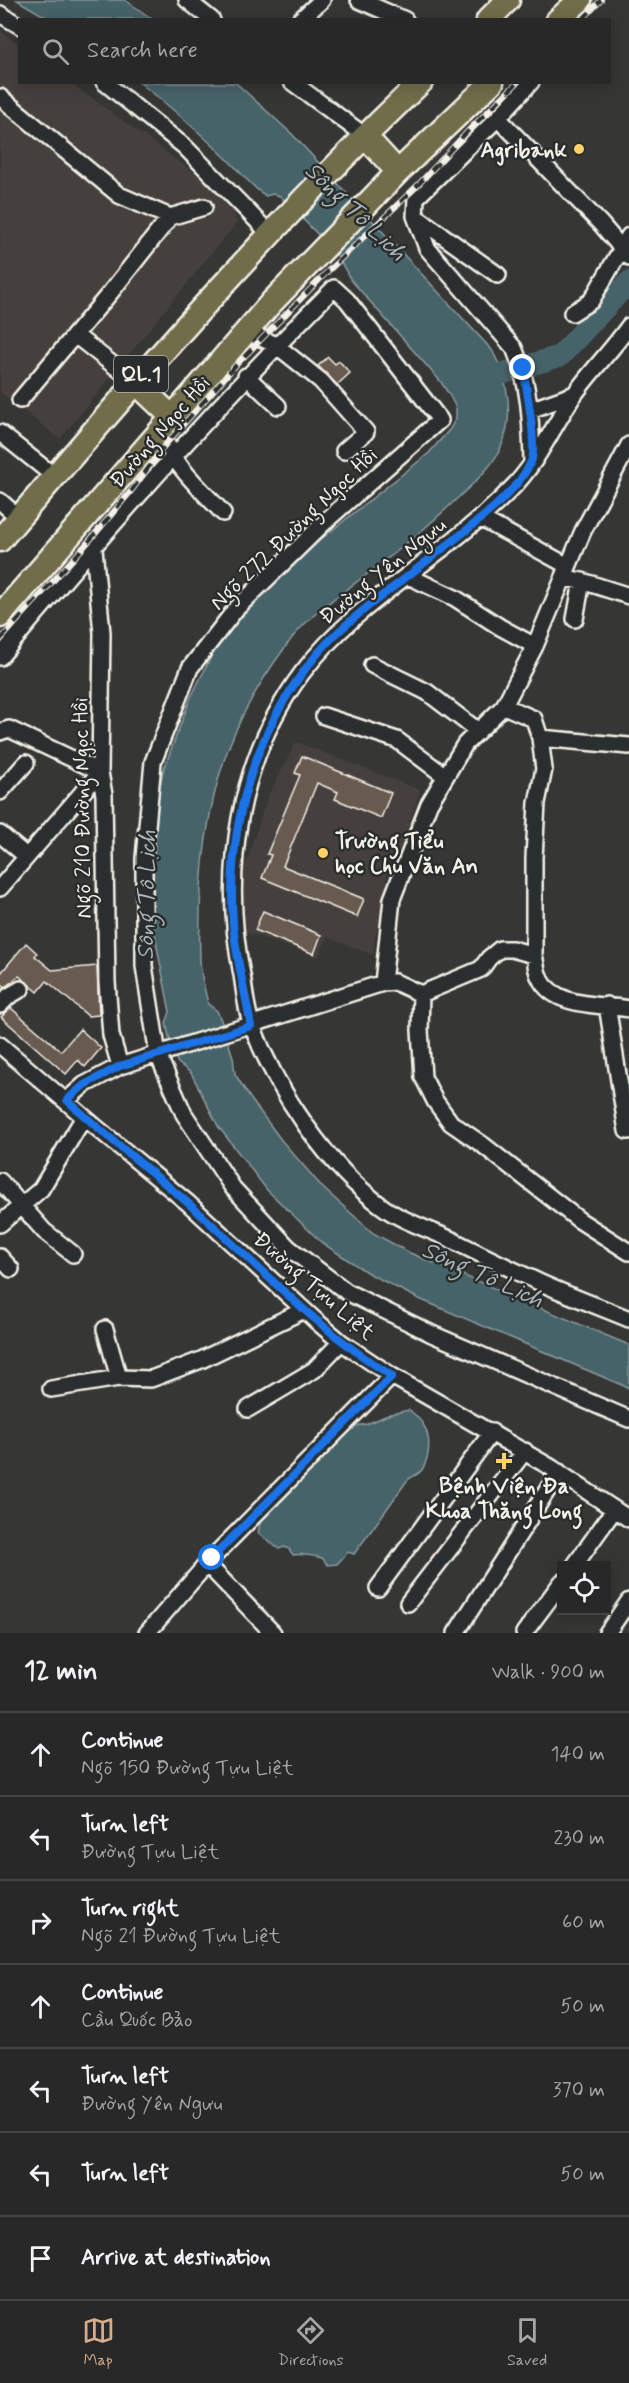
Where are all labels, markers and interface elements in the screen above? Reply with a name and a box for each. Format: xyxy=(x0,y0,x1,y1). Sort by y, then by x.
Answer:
search box xyxy=(18,18,611,84)
icon: search xyxy=(39,35,72,68)
text: Search here xyxy=(87,37,198,65)
place label: Agribank xyxy=(480,137,568,166)
marker: Agribank xyxy=(572,142,586,156)
water label: Sông Tô Lịch xyxy=(295,156,412,271)
route end xyxy=(509,354,535,380)
road number: QL.1 xyxy=(114,356,168,392)
street label: Đường Ngọc Hồi xyxy=(104,370,220,497)
street label: Ngõ 272 Đường Ngọc Hồi xyxy=(205,442,386,619)
street label: Đường Yên Ngưu xyxy=(314,512,455,634)
street label: Ngõ 210 Đường Ngọc Hồi xyxy=(67,697,102,919)
place label: Trường Tiểu học Chu Văn An xyxy=(335,828,478,881)
water label: Sông Tô Lịch xyxy=(131,830,167,960)
marker: Trường Tiểu học Chu Văn An xyxy=(316,846,330,860)
street label: Đường Tựu Liệt xyxy=(245,1226,380,1349)
water label: Sông Tô Lịch xyxy=(415,1235,548,1319)
marker: Bệnh Viện Đa Khoa Thăng Long xyxy=(495,1452,513,1470)
place label: Bệnh Viện Đa Khoa Thăng Long xyxy=(425,1473,583,1530)
route start xyxy=(198,1544,224,1570)
map controls xyxy=(557,1561,611,1615)
button: locate xyxy=(557,1561,611,1615)
text: 12 min xyxy=(24,1655,98,1689)
text: Walk · 900 m xyxy=(492,1659,605,1686)
text: Continue xyxy=(81,1727,163,1755)
icon: ahead xyxy=(24,1738,57,1771)
text: 140 m xyxy=(551,1741,605,1768)
text: Ngõ 150 Đường Tựu Liệt xyxy=(81,1755,294,1782)
text: Turn left xyxy=(81,1811,169,1839)
icon: left xyxy=(24,1822,57,1855)
text: 230 m xyxy=(553,1825,605,1852)
text: Đường Tựu Liệt xyxy=(81,1839,219,1866)
text: Turn right xyxy=(81,1895,179,1923)
icon: right xyxy=(24,1906,57,1939)
text: 60 m xyxy=(562,1909,605,1936)
text: Ngõ 21 Đường Tựu Liệt xyxy=(81,1923,281,1950)
text: Continue xyxy=(81,1979,163,2007)
icon: ahead xyxy=(24,1990,57,2023)
text: 50 m xyxy=(560,1993,605,2020)
text: Cầu Quốc Bảo xyxy=(81,2007,192,2034)
text: Turn left xyxy=(81,2063,169,2091)
icon: left xyxy=(24,2074,57,2107)
text: 370 m xyxy=(553,2077,605,2104)
text: Đường Yên Ngưu xyxy=(81,2091,223,2118)
icon: left xyxy=(24,2158,57,2191)
text: Turn left xyxy=(81,2160,169,2188)
text: 50 m xyxy=(560,2161,605,2188)
icon: arrive xyxy=(24,2242,57,2275)
text: Arrive at destination xyxy=(81,2244,271,2272)
tab: Map xyxy=(82,2314,115,2371)
tab: Directions xyxy=(278,2314,344,2371)
tab: Saved xyxy=(507,2314,547,2371)

